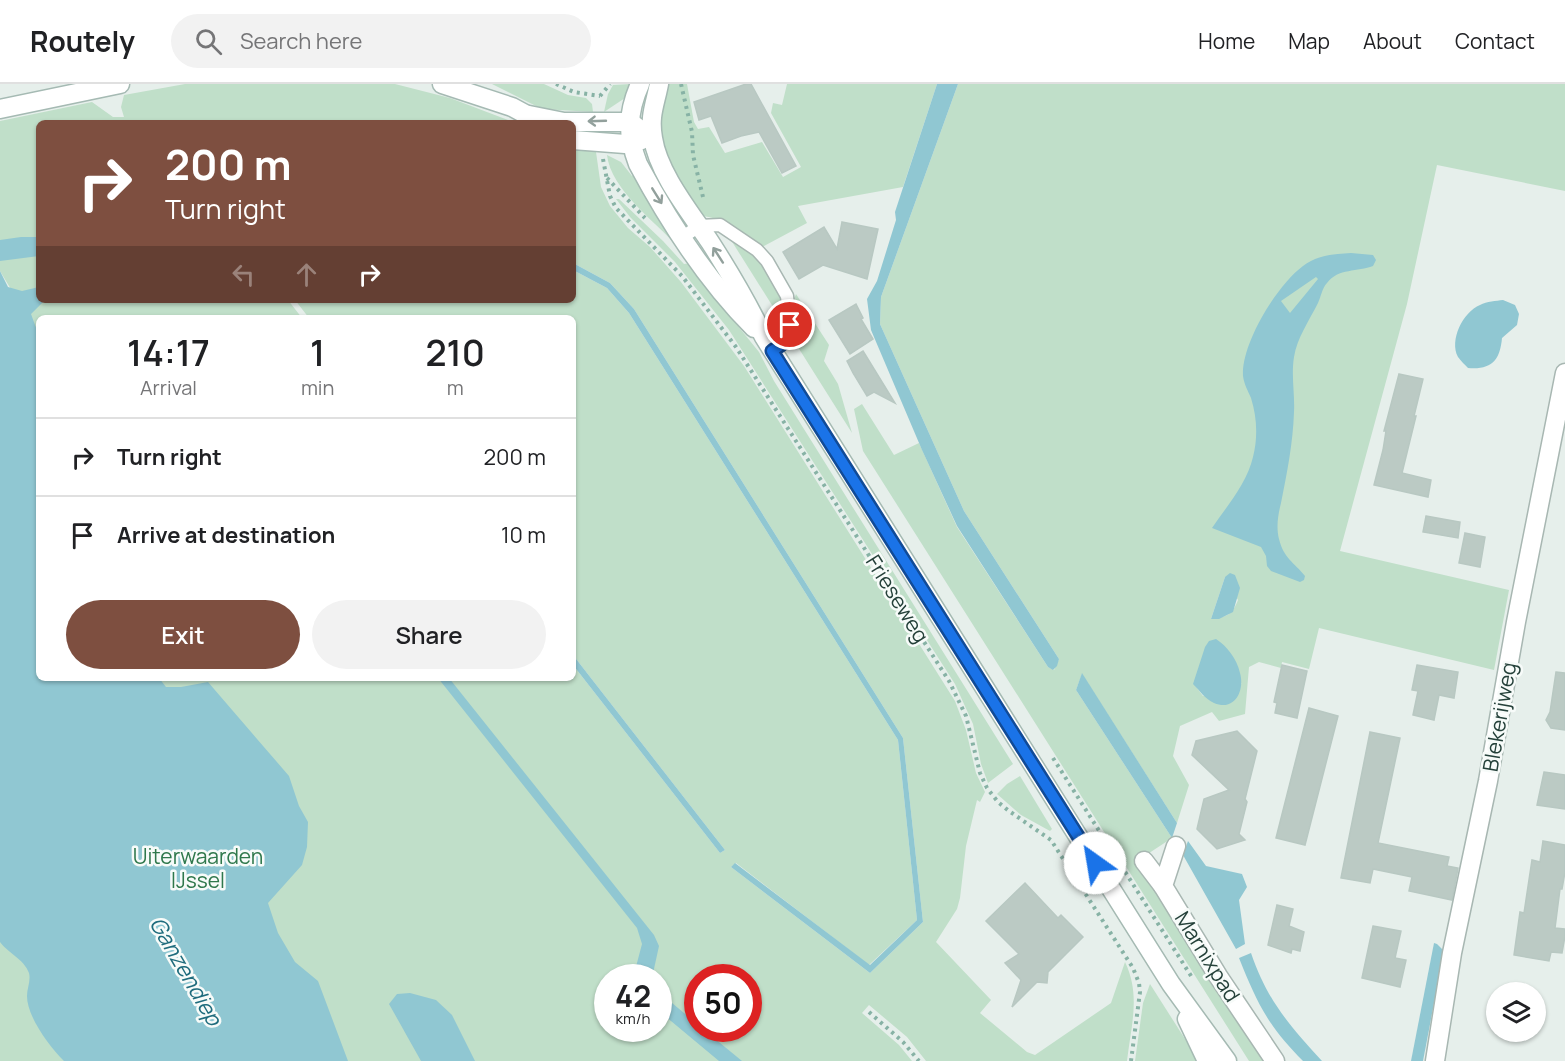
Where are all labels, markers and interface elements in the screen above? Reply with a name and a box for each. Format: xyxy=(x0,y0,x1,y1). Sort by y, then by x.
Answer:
search box xyxy=(171,14,591,68)
text: Routely xyxy=(30,22,135,60)
icon: search xyxy=(192,25,225,58)
text: Search here xyxy=(240,26,362,56)
text: Home xyxy=(1198,27,1255,55)
text: Map xyxy=(1288,27,1330,55)
text: About xyxy=(1363,27,1422,55)
text: Contact xyxy=(1455,27,1535,55)
one-way arrow xyxy=(588,116,608,127)
text: 200 m xyxy=(165,135,291,193)
icon: right xyxy=(66,144,144,222)
one-way arrow xyxy=(651,187,663,204)
text: Turn right xyxy=(165,190,286,227)
one-way arrow xyxy=(711,246,724,263)
icon: left xyxy=(227,258,260,291)
icon: ahead xyxy=(290,258,323,291)
icon: right xyxy=(353,258,386,291)
pin xyxy=(764,299,815,350)
icon: arrive xyxy=(773,308,806,341)
text: 14:17 xyxy=(127,328,210,377)
text: 1 xyxy=(310,328,325,377)
text: 210 xyxy=(425,328,485,377)
text: Arrival xyxy=(140,374,197,401)
text: min xyxy=(301,374,334,401)
text: m xyxy=(447,374,464,401)
icon: right xyxy=(66,441,99,474)
text: Turn right xyxy=(117,442,222,472)
text: 200 m xyxy=(484,442,546,472)
icon: arrive xyxy=(66,519,99,552)
text: Arrive at destination xyxy=(117,520,335,550)
text: 10 m xyxy=(501,520,546,550)
street label: Frieseweg xyxy=(860,549,936,648)
button: Exit xyxy=(66,600,300,669)
button: Share xyxy=(312,600,546,669)
street label: Blekerijweg xyxy=(1476,660,1522,774)
position arrow xyxy=(1063,831,1127,895)
park label: Uiterwaarden IJssel xyxy=(133,842,263,894)
street label: Marnixpad xyxy=(1169,906,1247,1007)
water label: Ganzendiep xyxy=(143,911,230,1033)
speed limit sign: 50 xyxy=(684,964,762,1042)
text: 42 xyxy=(615,975,651,1016)
map controls xyxy=(1486,982,1546,1042)
button: layers xyxy=(1486,982,1546,1042)
text: km/h xyxy=(616,1008,650,1029)

